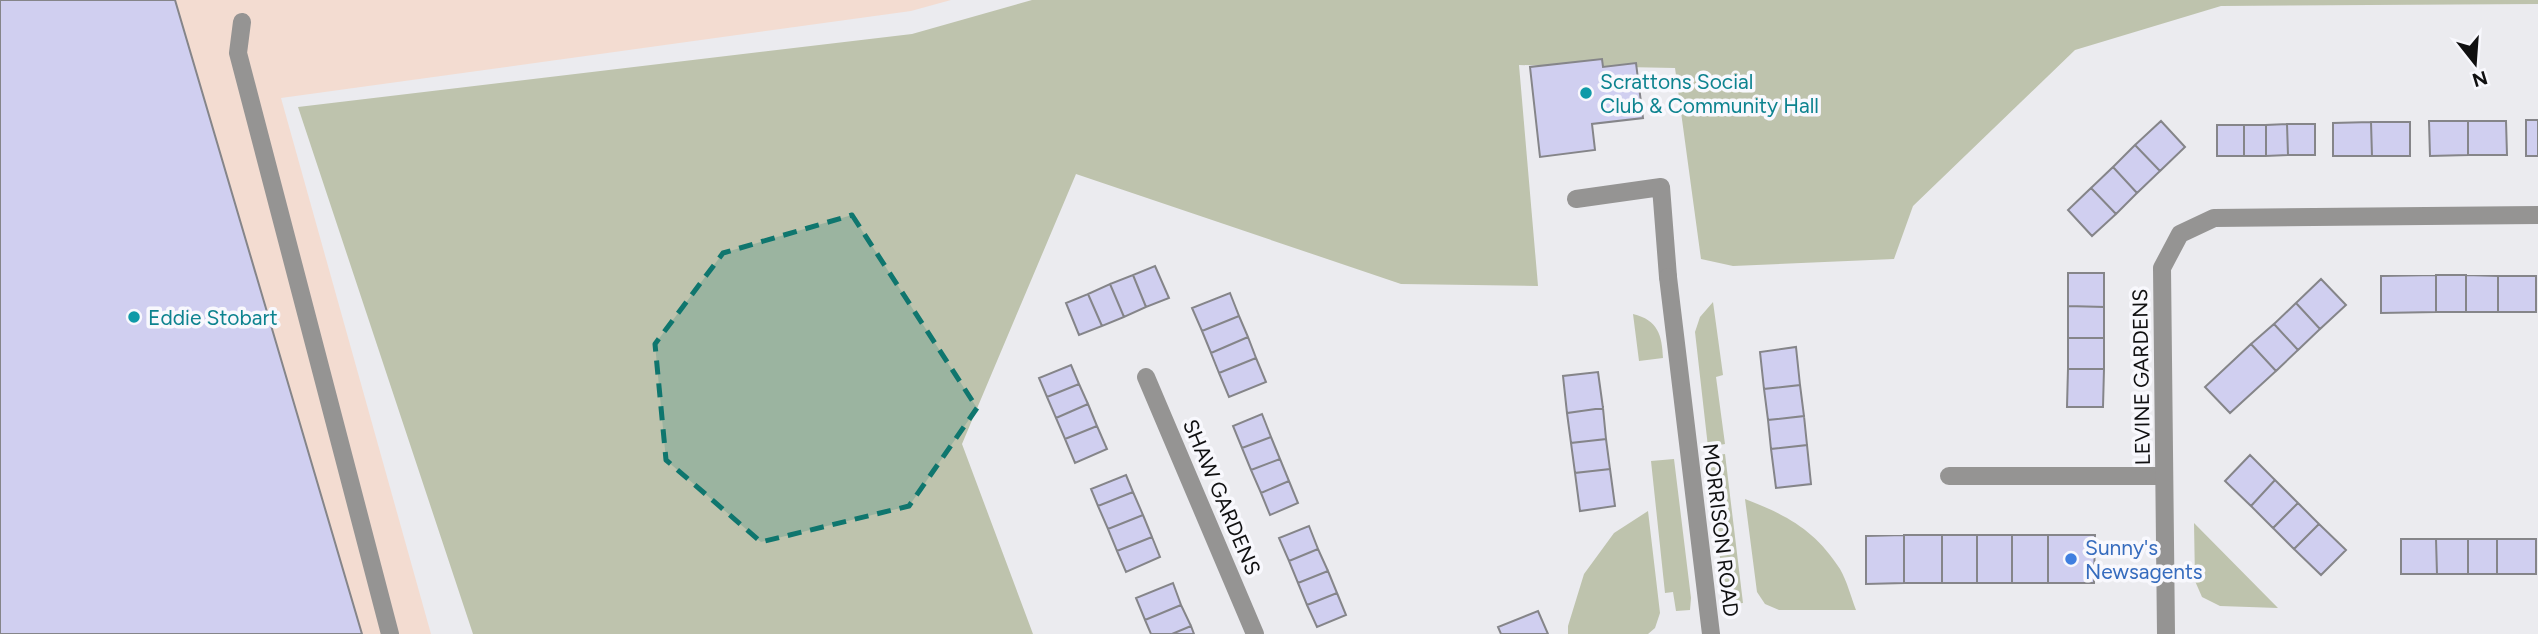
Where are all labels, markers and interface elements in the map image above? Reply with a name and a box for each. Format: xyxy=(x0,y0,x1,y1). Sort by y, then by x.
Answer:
north arrow xyxy=(2440,28,2510,98)
text: N xyxy=(2469,66,2490,92)
place label: Scrattons Social Club & Community Hall xyxy=(1600,69,1819,118)
marker: Scrattons Social Club & Community Hall xyxy=(1578,85,1594,101)
street label: LEVINE GARDENS xyxy=(2127,288,2155,466)
place label: Eddie Stobart xyxy=(148,305,278,330)
marker: Eddie Stobart xyxy=(126,309,142,325)
street label: SHAW GARDENS xyxy=(1178,415,1266,579)
street label: MORRISON ROAD xyxy=(1698,442,1744,618)
place label: Sunny's Newsagents xyxy=(2085,535,2203,584)
marker: Sunny's Newsagents xyxy=(2063,551,2079,567)

